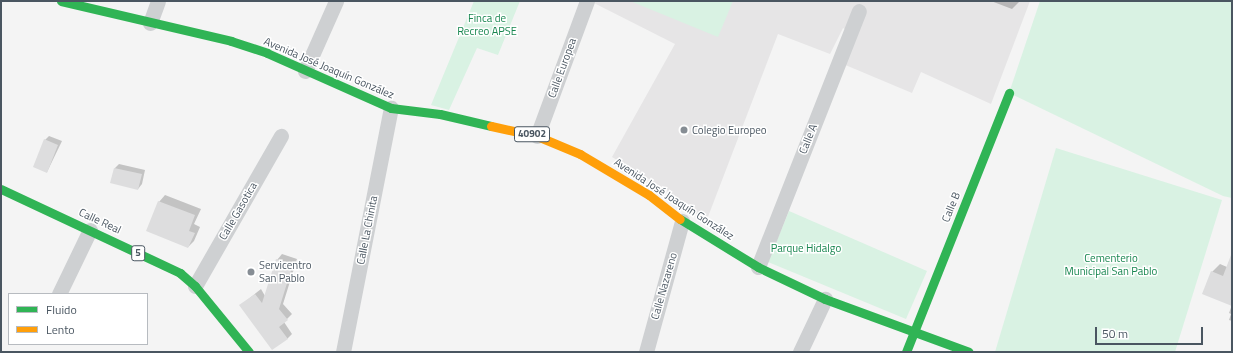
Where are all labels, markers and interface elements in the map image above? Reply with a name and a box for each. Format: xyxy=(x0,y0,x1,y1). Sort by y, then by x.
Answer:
park label: Finca de Recreo APSE xyxy=(457,12,517,38)
street label: Avenida José Joaquín González xyxy=(262,35,396,101)
street label: Calle Europea xyxy=(545,36,579,100)
street label: Calle A xyxy=(796,122,820,156)
place label: Colegio Europeo xyxy=(692,123,767,137)
marker: Colegio Europeo xyxy=(679,125,689,135)
road number: 40902 xyxy=(514,126,550,142)
street label: Avenida José Joaquín González xyxy=(612,155,736,243)
street label: Calle Gasotica xyxy=(216,180,260,242)
street label: Calle B xyxy=(939,190,963,224)
street label: Calle La Chinita xyxy=(354,195,380,265)
street label: Calle Real xyxy=(77,206,123,236)
park label: Parque Hidalgo xyxy=(771,241,841,255)
road number: 5 xyxy=(131,245,145,261)
street label: Calle Nazareno xyxy=(648,251,680,321)
park label: Cementerio Municipal San Pablo xyxy=(1065,252,1157,278)
place label: Servicentro San Pablo xyxy=(259,259,312,285)
marker: Servicentro San Pablo xyxy=(246,267,256,277)
legend xyxy=(8,293,148,345)
text: Fluido xyxy=(46,300,77,319)
scale bar xyxy=(1097,319,1205,345)
text: Lento xyxy=(46,320,75,339)
text: 50 m xyxy=(1102,324,1128,343)

